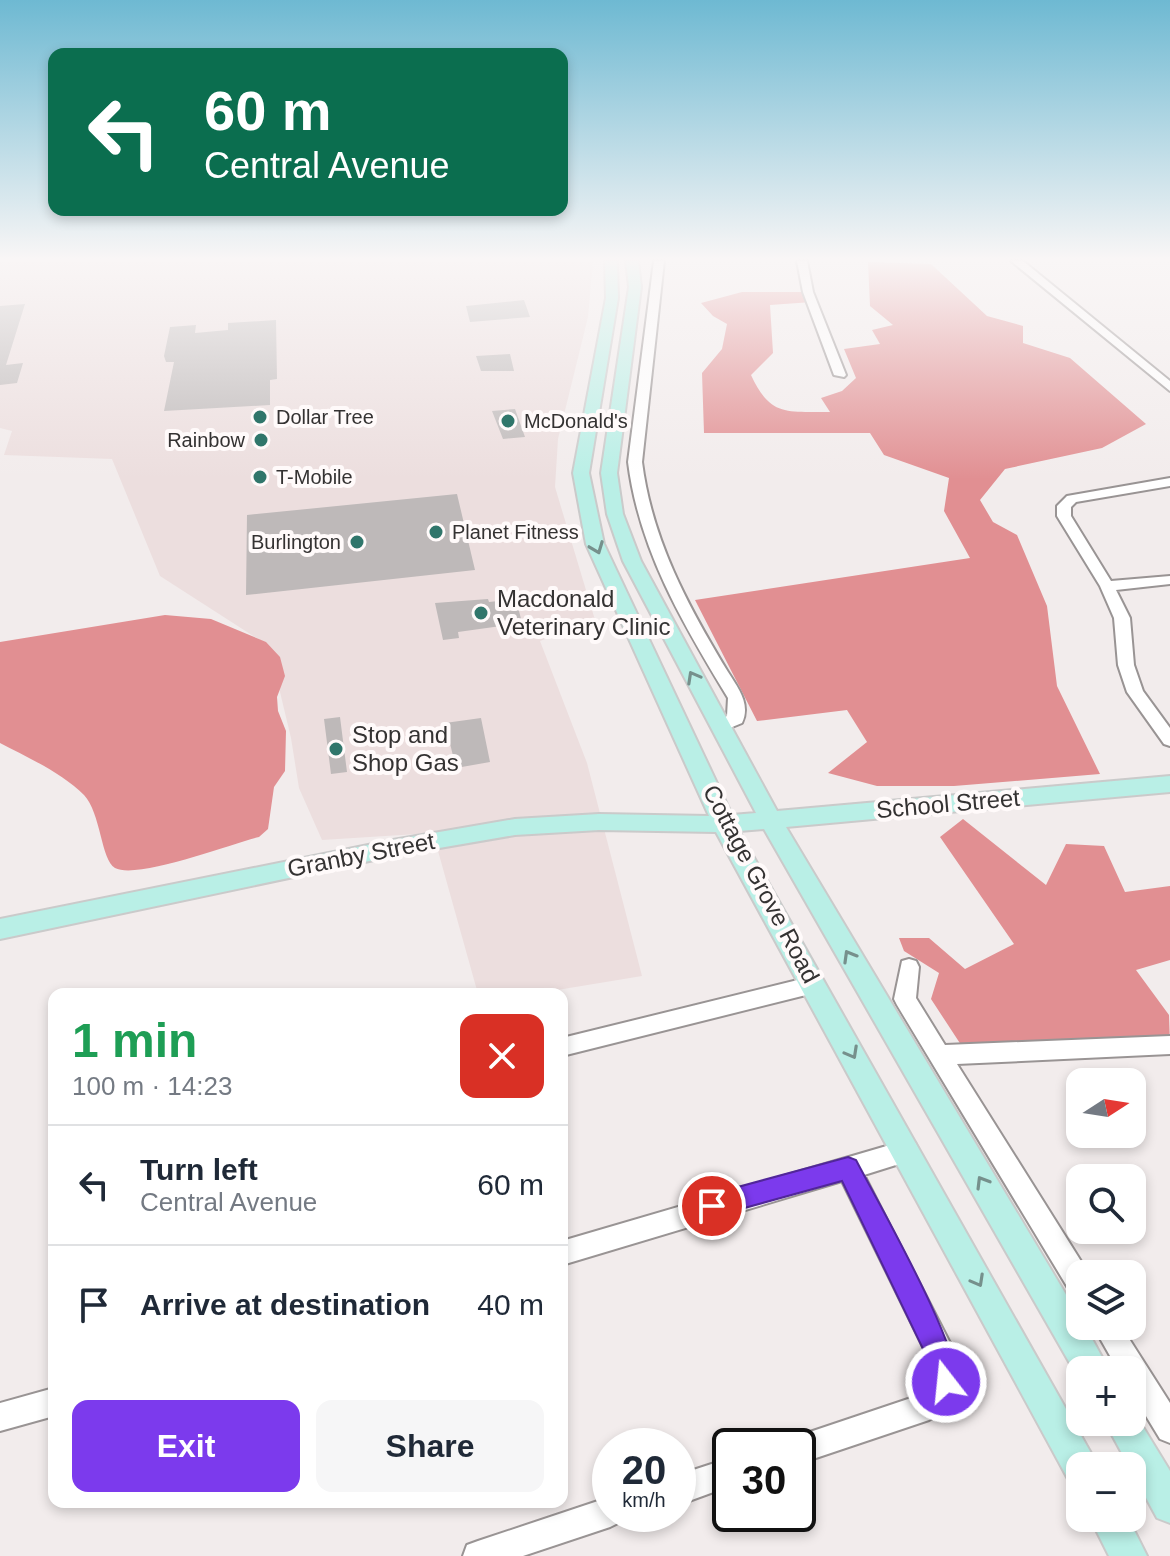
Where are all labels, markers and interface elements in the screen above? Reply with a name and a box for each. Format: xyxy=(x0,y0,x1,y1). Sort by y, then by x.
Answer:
text: 60 m xyxy=(204,79,332,142)
icon: left xyxy=(72,80,176,184)
text: Central Avenue xyxy=(204,145,450,186)
place label: Dollar Tree xyxy=(276,406,374,428)
marker: Dollar Tree xyxy=(251,408,269,426)
place label: McDonald's xyxy=(524,410,628,432)
marker: McDonald's xyxy=(499,412,517,430)
place label: Rainbow xyxy=(167,429,246,451)
marker: Rainbow xyxy=(252,431,270,449)
place label: T-Mobile xyxy=(276,466,353,488)
marker: T-Mobile xyxy=(251,468,269,486)
place label: Planet Fitness xyxy=(452,521,579,543)
marker: Planet Fitness xyxy=(427,523,445,541)
place label: Burlington xyxy=(251,531,341,553)
marker: Burlington xyxy=(348,533,366,551)
one-way arrow xyxy=(587,540,604,554)
place label: Macdonald Veterinary Clinic xyxy=(497,585,670,640)
marker: Macdonald Veterinary Clinic xyxy=(472,604,490,622)
one-way arrow xyxy=(687,671,703,685)
place label: Stop and Shop Gas xyxy=(352,721,459,776)
marker: Stop and Shop Gas xyxy=(327,740,345,758)
street label: Cottage Grove Road xyxy=(698,780,825,987)
street label: School Street xyxy=(875,784,1021,823)
street label: Granby Street xyxy=(285,827,437,882)
one-way arrow xyxy=(843,950,859,965)
text: 1 min xyxy=(72,1014,197,1067)
button: close xyxy=(460,1014,544,1098)
one-way arrow xyxy=(842,1045,858,1059)
north arrow xyxy=(1066,1068,1146,1148)
map controls xyxy=(1066,1068,1146,1532)
text: 100 m · 14:23 xyxy=(72,1071,232,1101)
text: Turn left xyxy=(140,1153,258,1186)
icon: left xyxy=(72,1163,116,1207)
button: search xyxy=(1066,1164,1146,1244)
text: 60 m xyxy=(477,1168,544,1201)
pin xyxy=(678,1172,746,1240)
one-way arrow xyxy=(976,1176,992,1191)
icon: arrive xyxy=(690,1184,734,1228)
text: Central Avenue xyxy=(140,1187,317,1217)
button: layers xyxy=(1066,1260,1146,1340)
one-way arrow xyxy=(968,1272,984,1287)
icon: arrive xyxy=(72,1283,116,1327)
text: Arrive at destination xyxy=(140,1288,430,1321)
text: 40 m xyxy=(477,1288,544,1321)
position arrow xyxy=(904,1340,988,1424)
button: + xyxy=(1066,1356,1146,1436)
button: Exit xyxy=(72,1400,300,1492)
button: Share xyxy=(316,1400,544,1492)
speed limit sign: 30 xyxy=(712,1428,816,1532)
text: 20 xyxy=(622,1448,666,1492)
button: − xyxy=(1066,1452,1146,1532)
text: km/h xyxy=(622,1489,666,1511)

